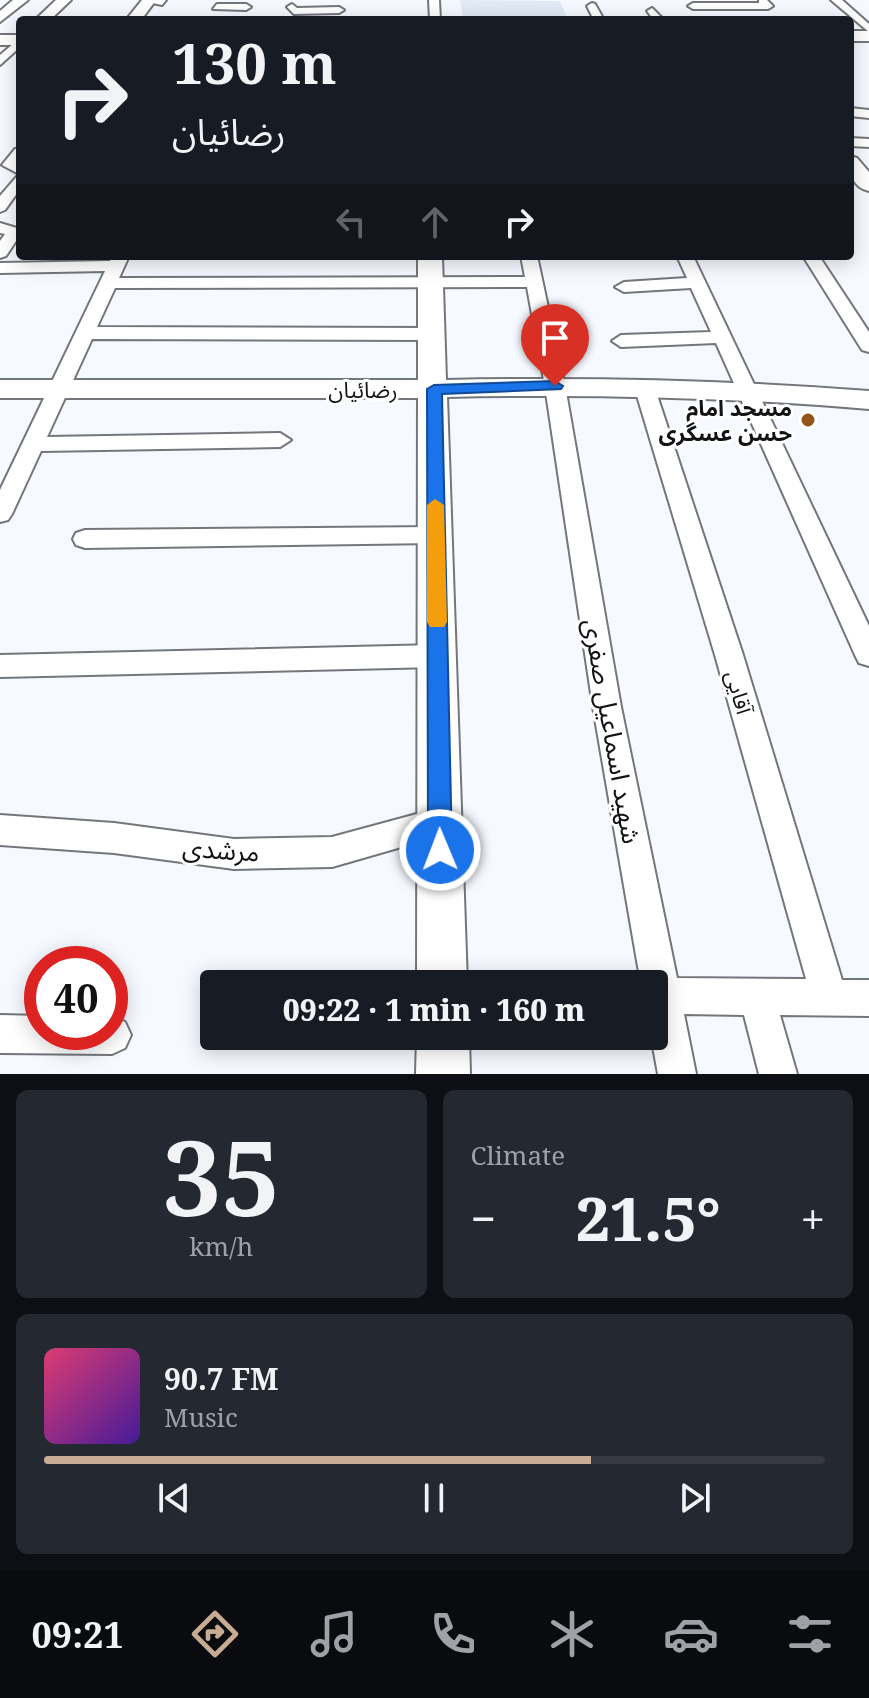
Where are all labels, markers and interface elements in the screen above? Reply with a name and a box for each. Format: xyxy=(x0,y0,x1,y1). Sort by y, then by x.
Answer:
text: 130 m xyxy=(172,24,337,100)
icon: right xyxy=(40,48,144,152)
text: رضائیان xyxy=(172,107,285,156)
icon: left xyxy=(329,200,373,244)
icon: ahead xyxy=(413,200,457,244)
icon: right xyxy=(497,200,541,244)
pin xyxy=(521,304,589,386)
icon: arrive xyxy=(533,316,577,360)
street label: رضائیان xyxy=(328,374,398,404)
place label: مسجد امام حسن عسگری xyxy=(659,392,792,447)
marker: مسجد امام حسن عسگری xyxy=(799,411,817,429)
street label: شهید اسماعیل صفری xyxy=(575,616,651,846)
street label: آقایی xyxy=(719,667,761,719)
position arrow xyxy=(398,808,482,892)
street label: مرشدی xyxy=(181,828,261,870)
speed limit sign: 40 xyxy=(24,946,128,1050)
text: 09:22 · 1 min · 160 m xyxy=(283,989,585,1030)
text: 35 xyxy=(162,1105,280,1246)
text: Climate xyxy=(471,1137,565,1173)
text: 21.5° xyxy=(576,1177,721,1259)
text: − xyxy=(471,1188,496,1248)
text: + xyxy=(800,1188,825,1248)
text: km/h xyxy=(189,1228,253,1264)
text: 90.7 FM xyxy=(164,1358,279,1399)
text: Music xyxy=(164,1399,238,1435)
icon: previous xyxy=(152,1476,196,1520)
icon: pause xyxy=(412,1476,456,1520)
icon: next xyxy=(673,1476,717,1520)
icon: directions xyxy=(187,1606,243,1662)
icon: music xyxy=(306,1606,362,1662)
icon: phone xyxy=(425,1606,481,1662)
icon: climate xyxy=(544,1606,600,1662)
icon: car xyxy=(663,1606,719,1662)
icon: filters xyxy=(782,1606,838,1662)
text: 09:21 xyxy=(31,1610,124,1659)

